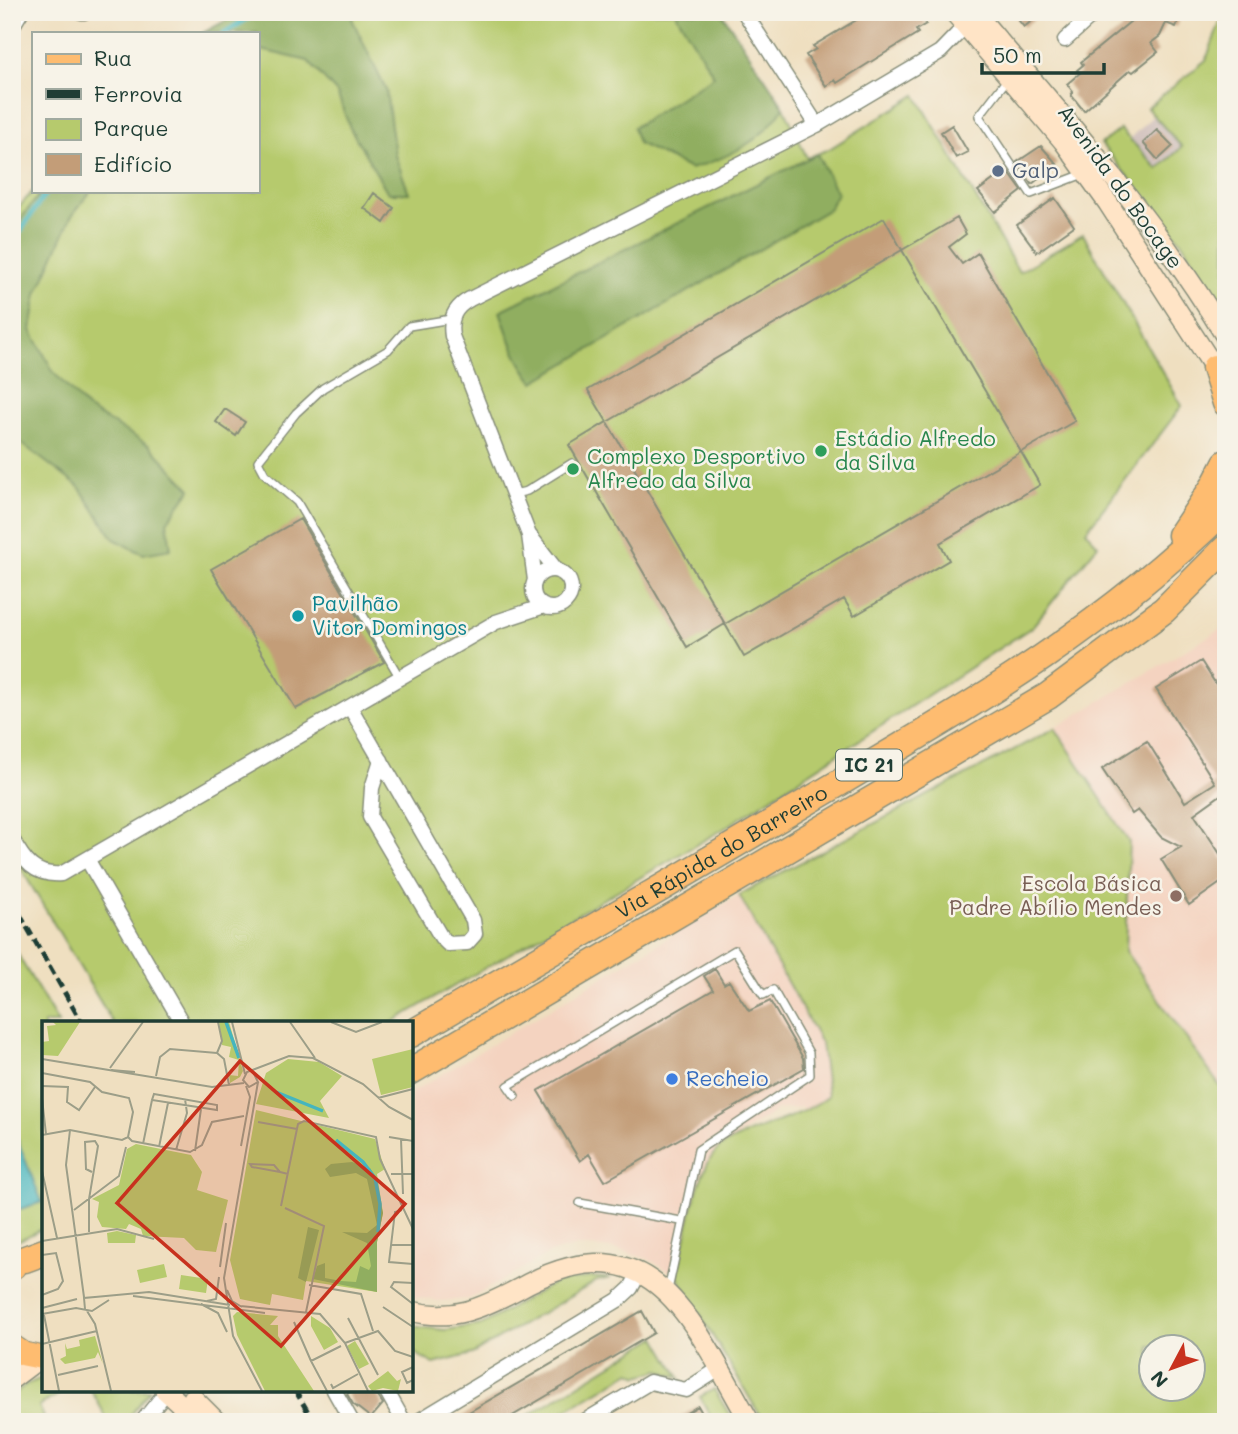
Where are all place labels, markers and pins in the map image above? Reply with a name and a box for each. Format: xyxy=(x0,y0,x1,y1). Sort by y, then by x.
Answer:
place label: Galp xyxy=(1012,156,1059,183)
marker: Galp xyxy=(990,163,1006,179)
place label: Estádio Alfredo da Silva xyxy=(835,424,996,475)
place label: Complexo Desportivo Alfredo da Silva xyxy=(587,442,805,493)
marker: Estádio Alfredo da Silva xyxy=(813,443,829,459)
marker: Complexo Desportivo Alfredo da Silva xyxy=(565,461,581,477)
place label: Pavilhão Vitor Domingos xyxy=(312,589,467,640)
marker: Pavilhão Vitor Domingos xyxy=(290,608,306,624)
place label: Escola Básica Padre Abílio Mendes xyxy=(949,869,1162,920)
marker: Escola Básica Padre Abílio Mendes xyxy=(1168,888,1184,904)
place label: Recheio xyxy=(686,1064,769,1091)
marker: Recheio xyxy=(664,1071,680,1087)

